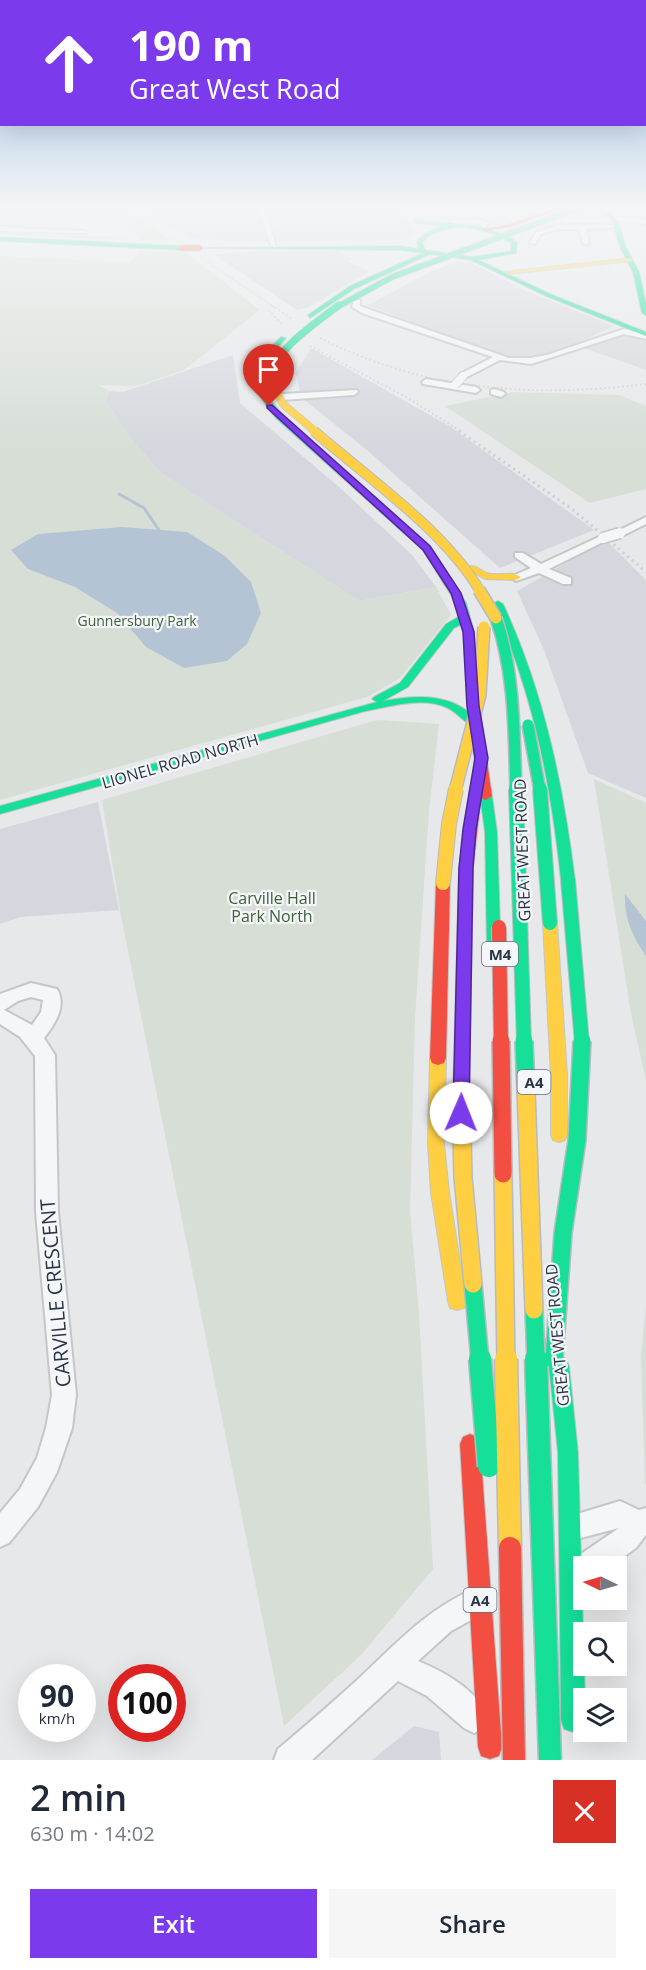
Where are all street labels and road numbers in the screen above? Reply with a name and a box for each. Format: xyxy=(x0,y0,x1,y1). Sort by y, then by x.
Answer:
street label: LIONEL ROAD NORTH xyxy=(99,728,261,794)
street label: GREAT WEST ROAD xyxy=(509,778,535,922)
road number: M4 xyxy=(482,942,518,966)
road number: A4 xyxy=(518,1070,550,1094)
street label: CARVILLE CRESCENT xyxy=(33,1198,77,1388)
street label: GREAT WEST ROAD xyxy=(540,1263,574,1407)
road number: A4 xyxy=(464,1588,496,1612)

